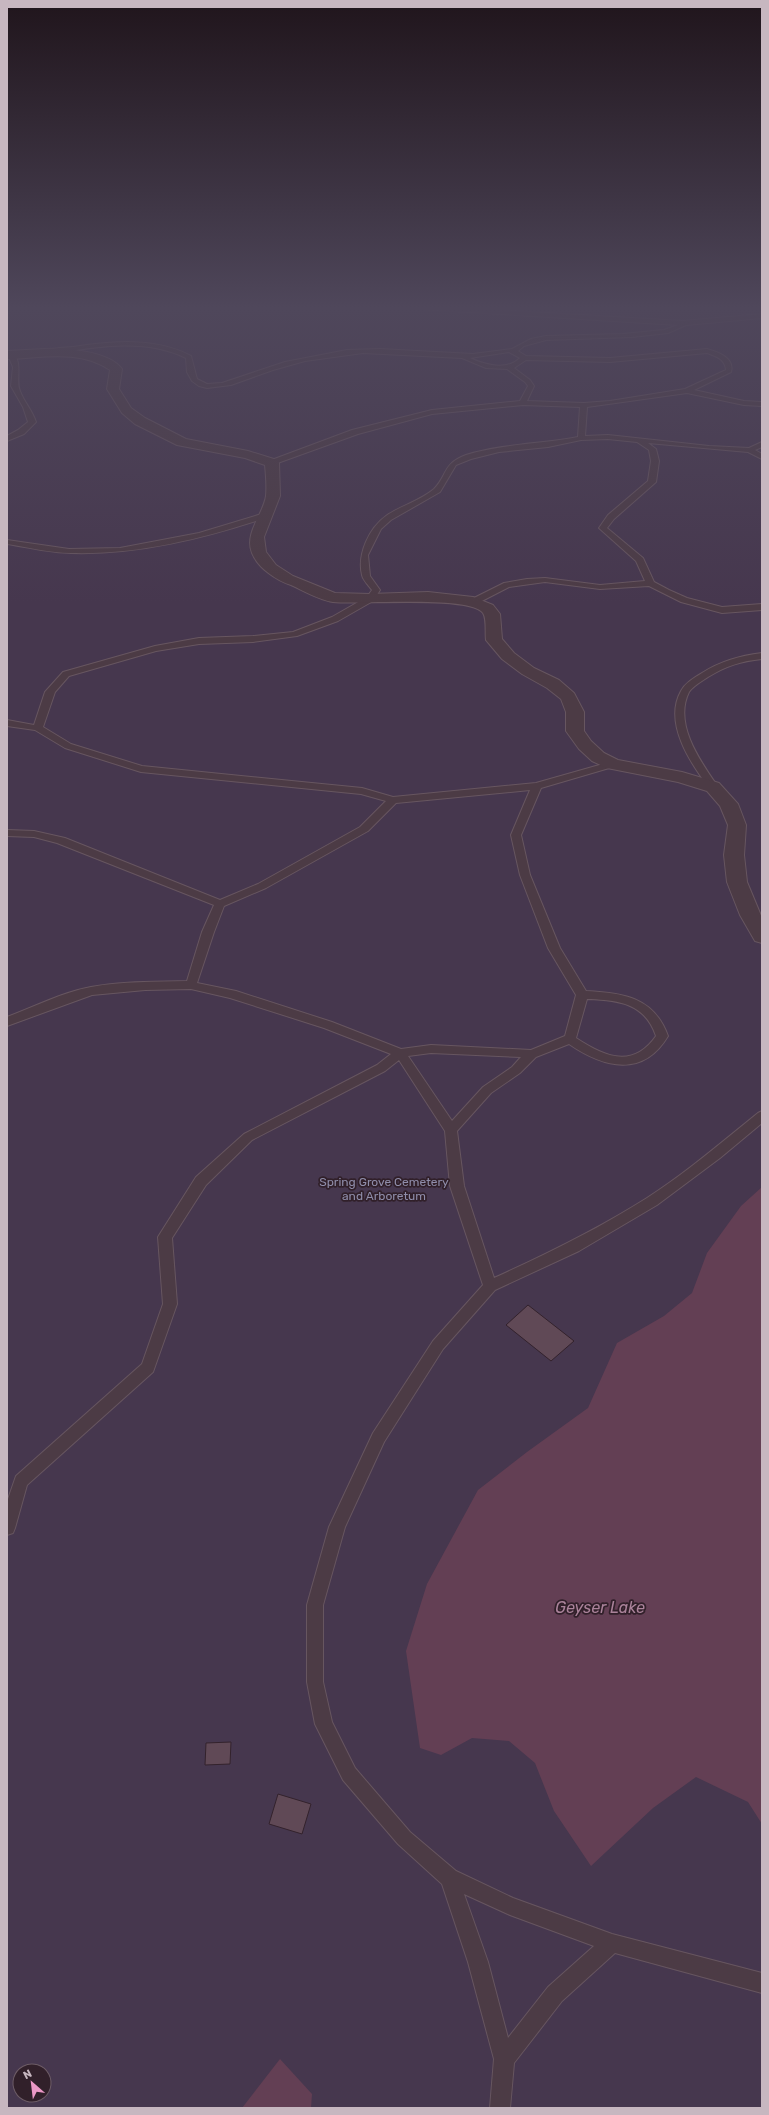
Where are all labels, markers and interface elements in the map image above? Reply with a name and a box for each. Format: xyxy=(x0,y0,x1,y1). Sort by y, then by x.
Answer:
park label: Spring Grove Cemetery and Arboretum xyxy=(319,1175,449,1203)
water label: Geyser Lake xyxy=(555,1598,645,1617)
north arrow xyxy=(12,2063,52,2103)
text: N xyxy=(21,2067,34,2082)

